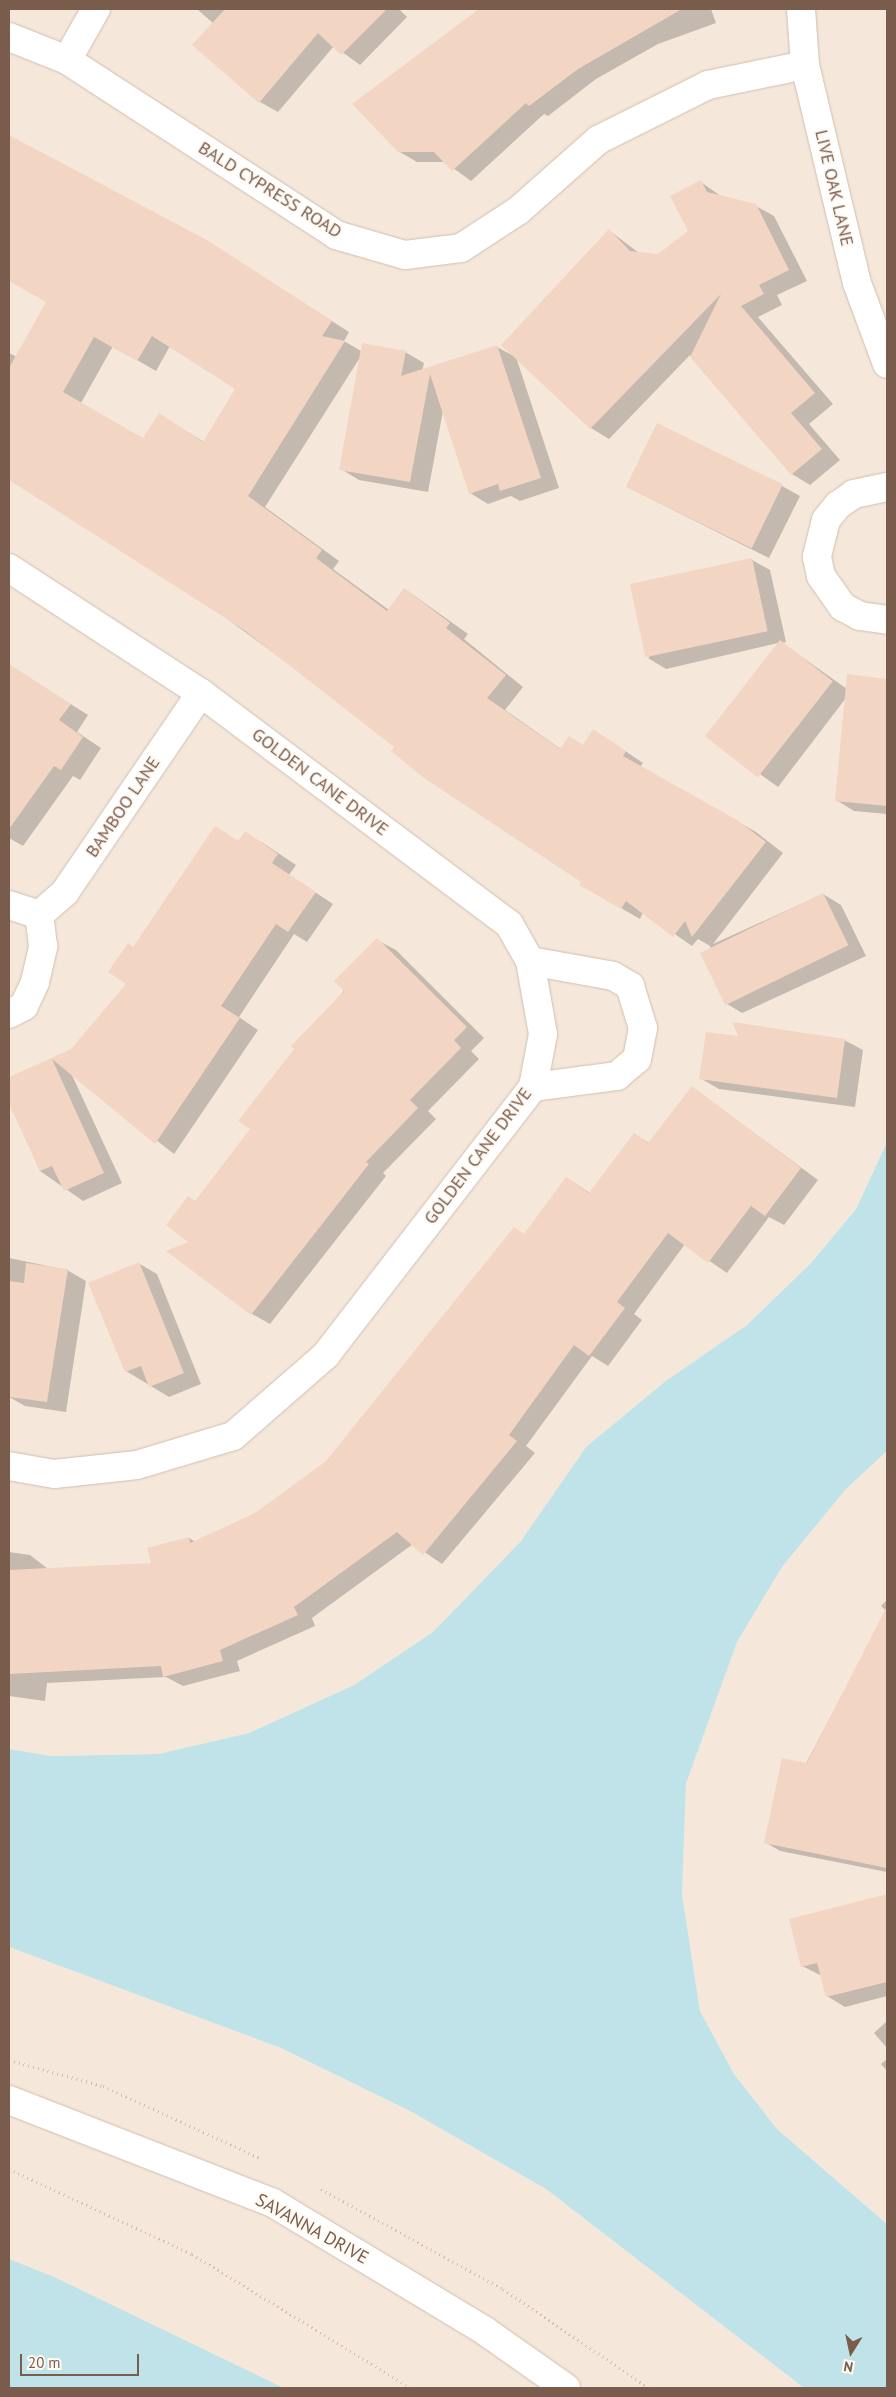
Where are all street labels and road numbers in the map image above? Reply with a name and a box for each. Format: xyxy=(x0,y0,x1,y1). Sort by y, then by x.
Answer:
street label: LIVE OAK LANE xyxy=(810,128,858,248)
street label: BALD CYPRESS ROAD xyxy=(194,137,346,243)
street label: GOLDEN CANE DRIVE xyxy=(247,724,393,840)
street label: BAMBOO LANE xyxy=(81,752,165,862)
street label: GOLDEN CANE DRIVE xyxy=(420,1083,536,1229)
street label: SAVANNA DRIVE xyxy=(251,2189,373,2269)

